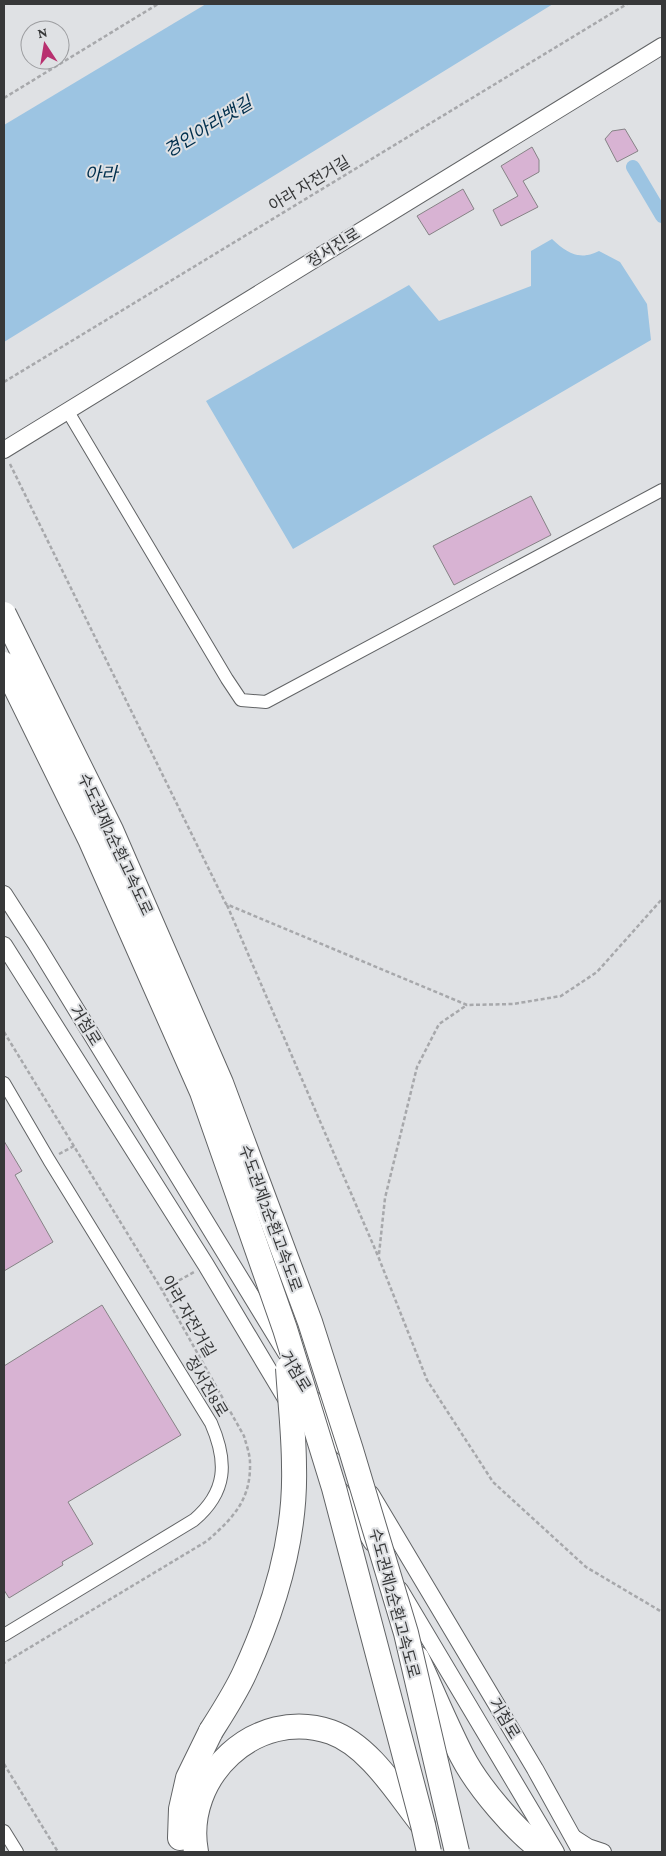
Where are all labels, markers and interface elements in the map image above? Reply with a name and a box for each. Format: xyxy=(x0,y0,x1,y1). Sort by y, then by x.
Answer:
north arrow xyxy=(20,20,70,70)
text: N xyxy=(36,23,49,41)
water label: 경인아라뱃길 xyxy=(160,92,257,161)
street label: 아라 자전거길 xyxy=(266,153,353,214)
water label: 아라 xyxy=(84,164,120,184)
street label: 정서진로 xyxy=(304,224,363,270)
street label: 수도권제2순환고속도로 xyxy=(75,770,156,918)
street label: 거첨로 xyxy=(67,1002,105,1049)
street label: 수도권제2순환고속도로 xyxy=(236,1143,305,1294)
street label: 아라 자전거길 xyxy=(158,1272,219,1360)
street label: 거첨로 xyxy=(277,1348,314,1395)
street label: 정서진8로 xyxy=(182,1353,231,1420)
street label: 수도권제2순환고속도로 xyxy=(366,1526,423,1680)
street label: 거첨로 xyxy=(486,1695,523,1742)

